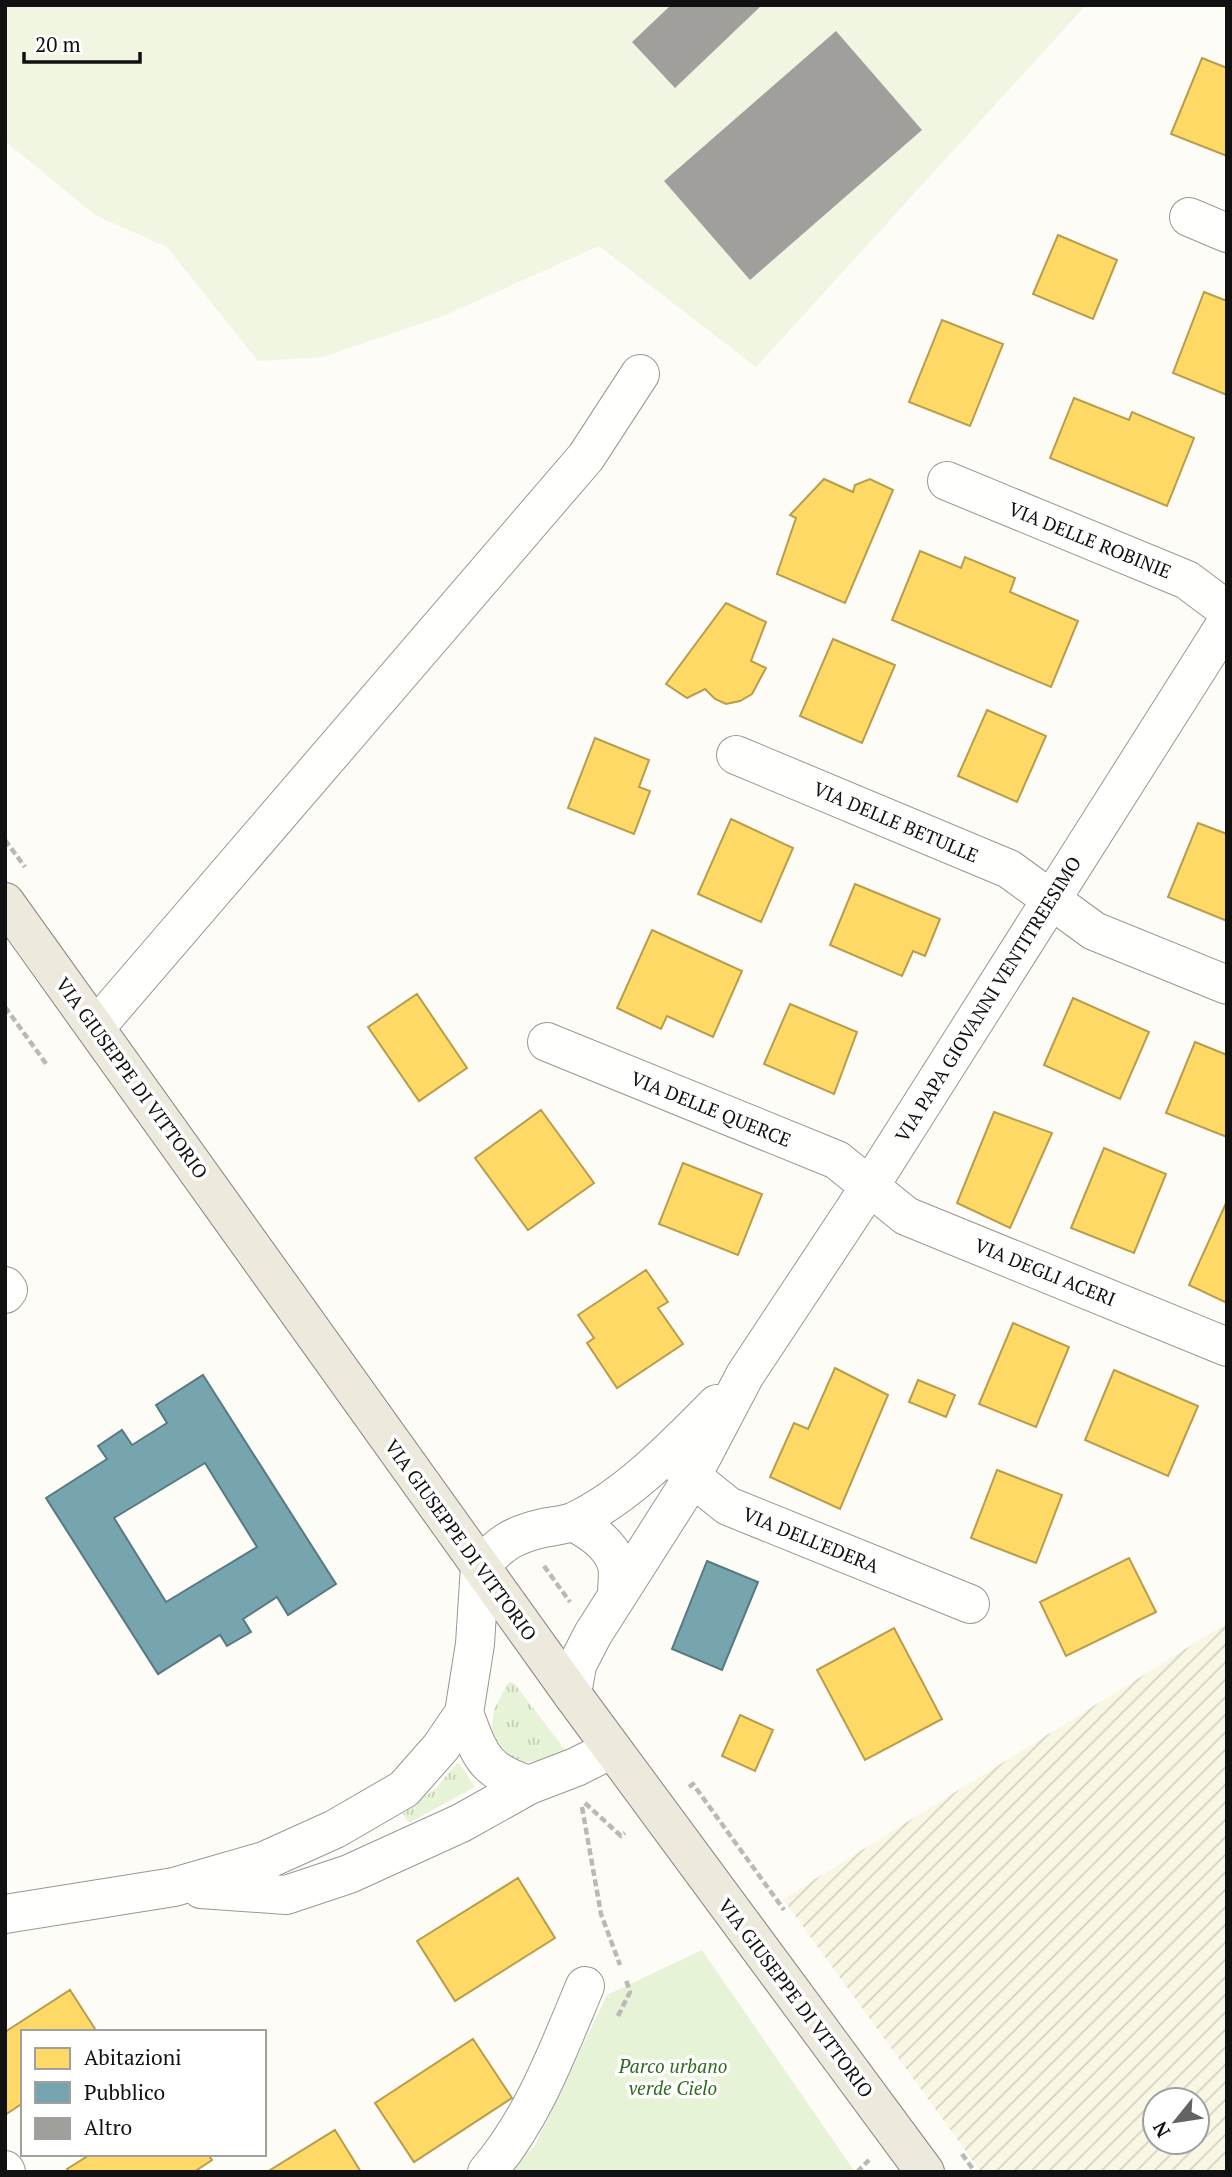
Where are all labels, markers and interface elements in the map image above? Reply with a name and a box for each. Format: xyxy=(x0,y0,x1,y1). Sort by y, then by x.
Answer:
scale bar xyxy=(24,21,140,65)
text: 20 m xyxy=(35,30,81,58)
street label: VIA DELLE ROBINIE xyxy=(1005,495,1175,584)
street label: VIA DELLE BETULLE xyxy=(810,775,983,868)
street label: VIA PAPA GIOVANNI VENTITREESIMO xyxy=(889,851,1086,1146)
street label: VIA GIUSEPPE DI VITTORIO xyxy=(51,972,214,1183)
street label: VIA DELLE QUERCE xyxy=(627,1065,795,1152)
street label: VIA DEGLI ACERI xyxy=(971,1232,1119,1311)
street label: VIA GIUSEPPE DI VITTORIO xyxy=(380,1434,543,1645)
street label: VIA DELL'EDERA xyxy=(739,1501,883,1578)
street label: VIA GIUSEPPE DI VITTORIO xyxy=(713,1893,879,2102)
legend xyxy=(21,2030,266,2156)
text: Abitazioni xyxy=(84,2043,181,2071)
park label: Parco urbano verde Cielo xyxy=(618,2053,727,2100)
text: Pubblico xyxy=(84,2078,165,2106)
north arrow xyxy=(1141,2086,1211,2156)
text: Altro xyxy=(84,2113,132,2141)
text: N xyxy=(1146,2117,1175,2142)

